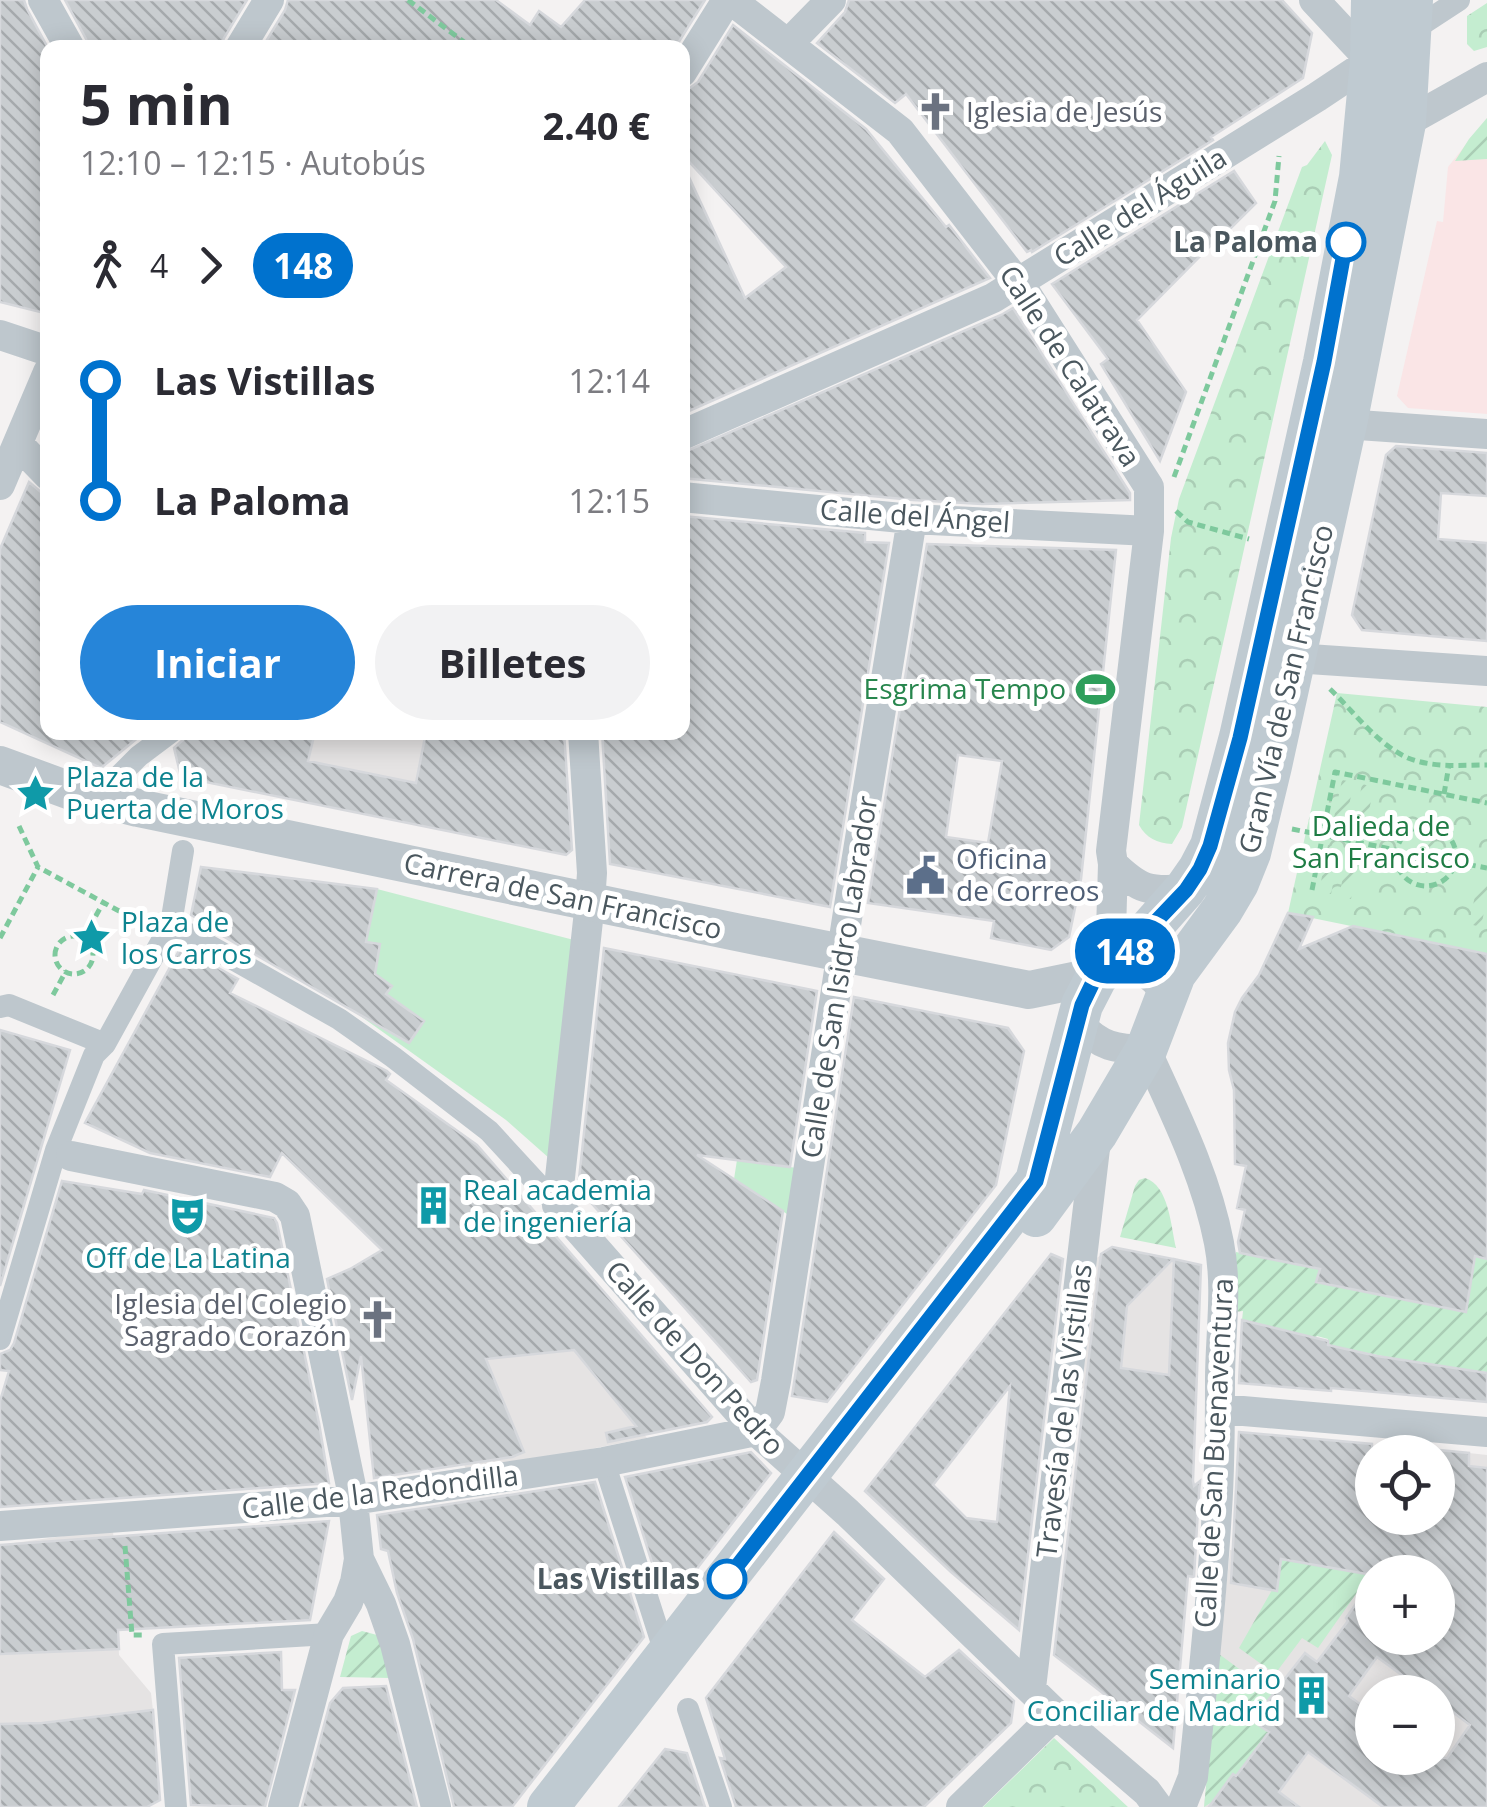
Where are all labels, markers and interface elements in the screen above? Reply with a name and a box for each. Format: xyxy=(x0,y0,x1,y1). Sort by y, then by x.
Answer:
text: 5 min xyxy=(80,66,233,141)
church icon: Iglesia de Jesús xyxy=(915,91,957,133)
place label: Iglesia de Jesús xyxy=(966,92,1162,130)
text: 2.40 € xyxy=(542,99,650,151)
street label: Calle del Águila xyxy=(1046,138,1233,275)
text: 12:10 – 12:15 · Autobús xyxy=(80,141,426,184)
place label: La Paloma xyxy=(1173,222,1318,260)
marker: La Paloma xyxy=(1327,223,1365,261)
icon: walk xyxy=(80,238,135,293)
icon: forward xyxy=(183,238,238,293)
text: 148 xyxy=(273,242,333,289)
text: 4 xyxy=(150,244,168,287)
street label: Calle de Calatrava xyxy=(992,257,1150,473)
text: Las Vistillas xyxy=(154,354,376,406)
text: 12:14 xyxy=(568,359,650,402)
text: La Paloma xyxy=(154,474,351,526)
text: 12:15 xyxy=(568,479,650,522)
street label: Calle del Ángel xyxy=(819,489,1011,541)
street label: Gran Vía de San Francisco xyxy=(1229,521,1341,857)
button: Iniciar xyxy=(80,605,355,720)
button: Billetes xyxy=(375,605,650,720)
sports icon: Esgrima Tempo xyxy=(1075,668,1117,710)
place label: Esgrima Tempo xyxy=(864,669,1066,707)
place label: Plaza de la Puerta de Moros xyxy=(66,757,284,827)
place icon: Plaza de la Puerta de Moros xyxy=(15,772,57,814)
street label: Calle de San Isidro Labrador xyxy=(791,792,886,1161)
park label: Dalieda de San Francisco xyxy=(1292,806,1470,876)
place label: Oficina de Correos xyxy=(956,839,1099,909)
street label: Carrera de San Francisco xyxy=(401,843,726,947)
public building icon: Oficina de Correos xyxy=(905,854,947,896)
place label: Plaza de los Carros xyxy=(121,902,252,972)
place icon: Plaza de los Carros xyxy=(70,917,112,959)
line badge: 148 xyxy=(1068,918,1182,984)
text: 148 xyxy=(1095,928,1155,975)
place label: Real academia de ingeniería xyxy=(463,1170,652,1240)
building icon: Real academia de ingeniería xyxy=(412,1185,454,1227)
theatre icon: Off de La Latina xyxy=(167,1195,209,1237)
place label: Off de La Latina xyxy=(85,1238,291,1276)
street label: Calle de Don Pedro xyxy=(598,1252,794,1463)
street label: Travesía de las Vistillas xyxy=(1026,1262,1100,1560)
street label: Calle de San Buenaventura xyxy=(1185,1277,1241,1629)
place label: Iglesia del Colegio Sagrado Corazón xyxy=(114,1284,347,1354)
church icon: Iglesia del Colegio Sagrado Corazón xyxy=(356,1299,398,1341)
map controls xyxy=(1355,1435,1455,1775)
button: locate xyxy=(1355,1435,1455,1535)
street label: Calle de la Redondilla xyxy=(239,1455,520,1527)
button: + xyxy=(1355,1555,1455,1655)
place label: Las Vistillas xyxy=(537,1559,700,1597)
marker: Las Vistillas xyxy=(708,1560,746,1598)
place label: Seminario Conciliar de Madrid xyxy=(1027,1659,1281,1729)
building icon: Seminario Conciliar de Madrid xyxy=(1290,1674,1332,1716)
button: − xyxy=(1355,1675,1455,1775)

